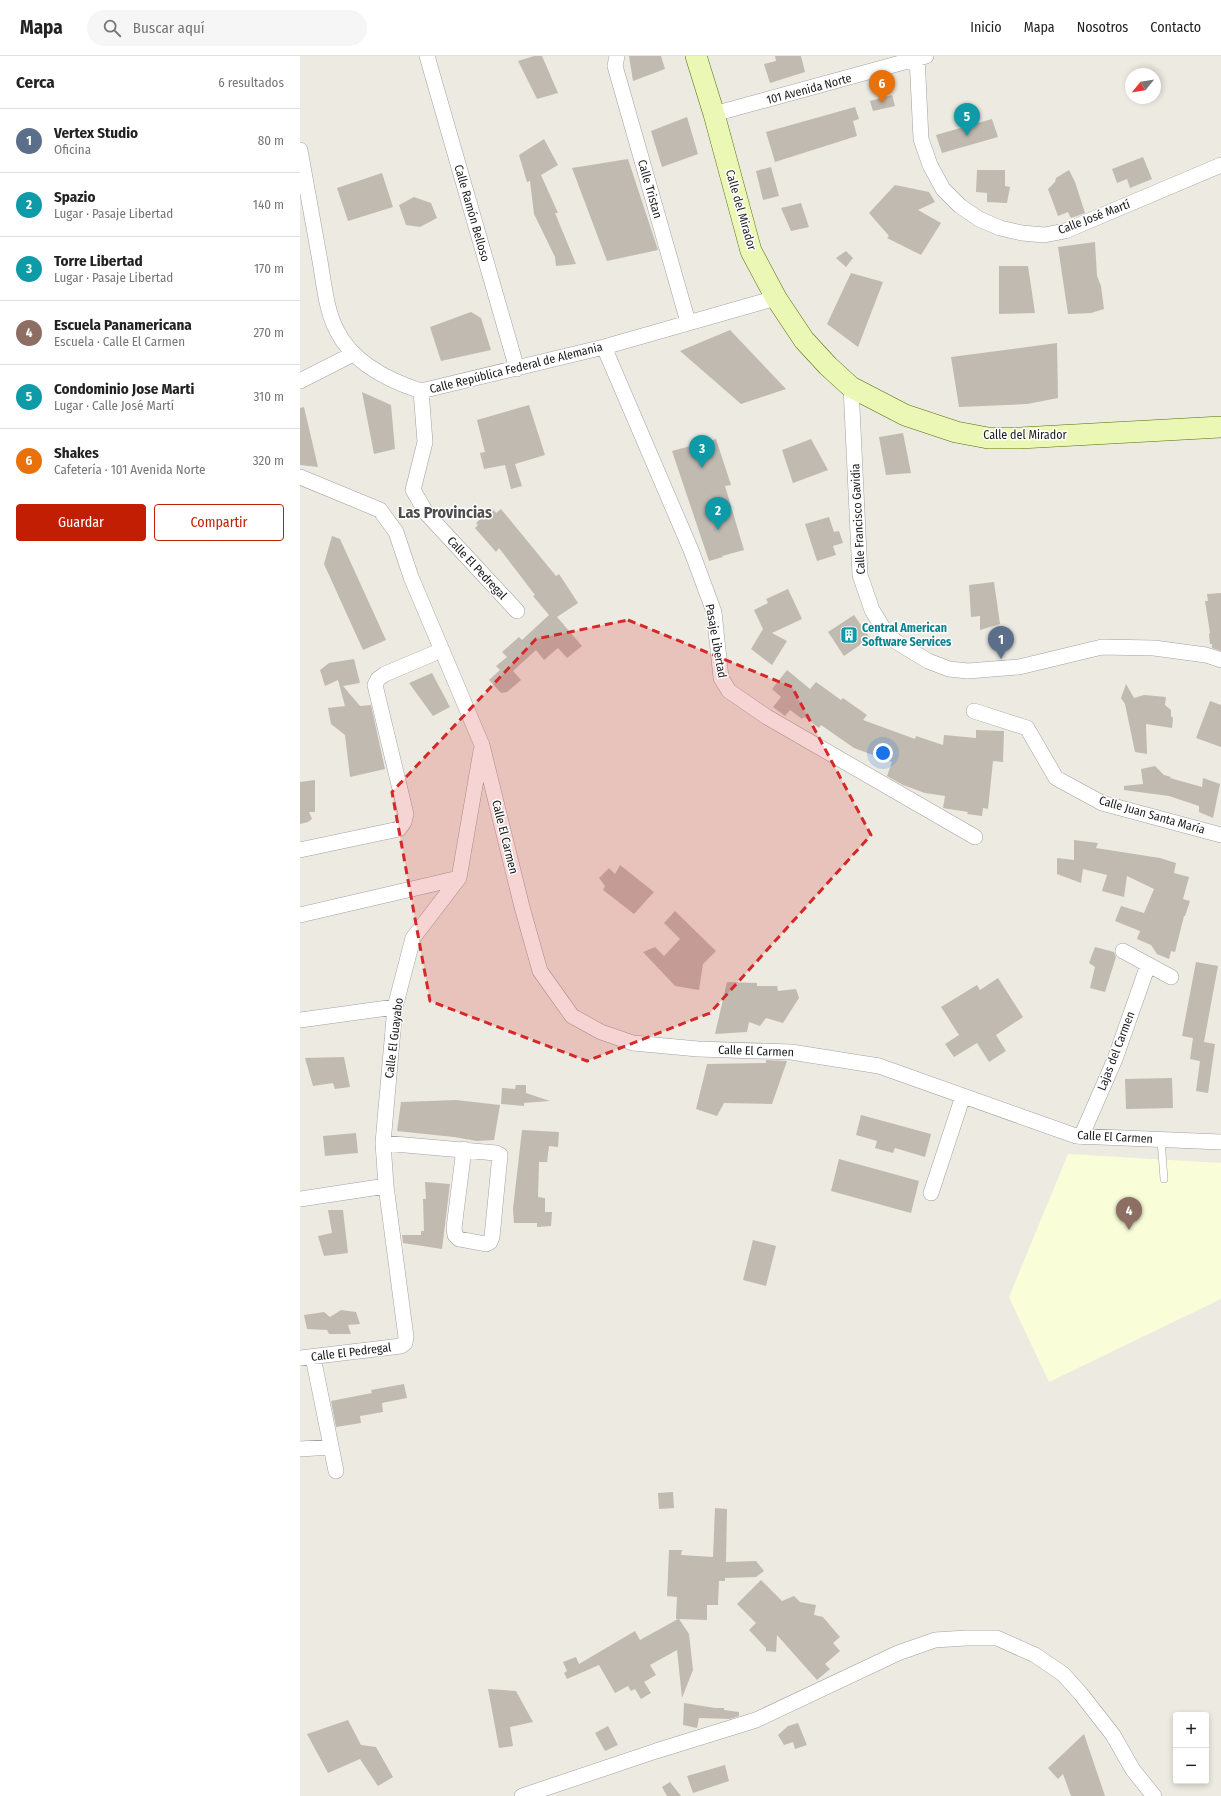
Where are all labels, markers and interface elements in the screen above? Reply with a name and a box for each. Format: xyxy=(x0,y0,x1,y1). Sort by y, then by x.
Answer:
search box xyxy=(87,10,367,46)
text: Mapa xyxy=(20,16,63,39)
icon: search xyxy=(101,17,123,39)
text: Buscar aquí xyxy=(133,19,205,37)
text: Inicio xyxy=(970,19,1002,36)
text: Mapa xyxy=(1024,19,1055,36)
text: Nosotros xyxy=(1077,19,1128,36)
text: Contacto xyxy=(1150,19,1201,36)
north arrow xyxy=(1125,68,1161,104)
pin: 6 xyxy=(869,70,895,103)
street label: 101 Avenida Norte xyxy=(765,71,853,107)
text: Cerca xyxy=(16,72,55,93)
text: 6 resultados xyxy=(218,75,284,90)
pin: 5 xyxy=(954,103,980,136)
text: Vertex Studio xyxy=(54,124,138,142)
text: 1 xyxy=(26,133,32,148)
text: 80 m xyxy=(258,133,284,148)
text: Oficina xyxy=(54,142,91,157)
street label: Calle Tristan xyxy=(635,158,665,220)
street label: Calle Ramón Belloso xyxy=(451,163,493,263)
street label: Calle del Mirador xyxy=(723,168,759,253)
text: Spazio xyxy=(54,188,95,206)
text: 2 xyxy=(26,197,32,212)
text: 140 m xyxy=(253,197,284,212)
street label: Calle José Martí xyxy=(1056,197,1132,237)
text: Lugar · Pasaje Libertad xyxy=(54,206,173,221)
text: Torre Libertad xyxy=(54,252,143,270)
text: 3 xyxy=(26,261,32,276)
text: 170 m xyxy=(254,261,284,276)
text: Lugar · Pasaje Libertad xyxy=(54,270,173,285)
text: Escuela Panamericana xyxy=(54,316,192,334)
text: 4 xyxy=(26,325,32,340)
text: 270 m xyxy=(253,325,284,340)
text: Escuela · Calle El Carmen xyxy=(54,334,185,349)
street label: Calle República Federal de Alemania xyxy=(428,340,604,396)
text: Condominio Jose Marti xyxy=(54,380,194,398)
text: 5 xyxy=(26,389,32,404)
text: 310 m xyxy=(254,389,284,404)
text: Lugar · Calle José Martí xyxy=(54,398,174,413)
street label: Calle del Mirador xyxy=(983,428,1067,442)
pin: 3 xyxy=(689,435,715,468)
text: Shakes xyxy=(54,444,99,462)
text: 6 xyxy=(26,453,32,468)
text: 320 m xyxy=(253,453,284,468)
text: Cafetería · 101 Avenida Norte xyxy=(54,462,206,477)
street label: Calle Francisco Gavidia xyxy=(848,463,868,575)
pin: 2 xyxy=(705,497,731,530)
district label: Las Provincias xyxy=(398,503,492,522)
button: Guardar xyxy=(16,504,146,541)
button: Compartir xyxy=(154,504,284,541)
street label: Calle El Pedregal xyxy=(444,534,510,602)
street label: Pasaje Libertad xyxy=(703,603,729,679)
place label: Central American Software Services xyxy=(862,621,952,649)
building icon: Central American Software Services xyxy=(839,625,859,645)
pin: 1 xyxy=(988,626,1014,659)
your location xyxy=(873,743,893,763)
street label: Calle Juan Santa María xyxy=(1097,793,1207,837)
street label: Calle El Carmen xyxy=(489,799,521,875)
street label: Calle El Guayabo xyxy=(382,997,406,1079)
street label: Lajas del Carmen xyxy=(1094,1009,1138,1093)
street label: Calle El Carmen xyxy=(718,1043,794,1059)
street label: Calle El Carmen xyxy=(1077,1128,1153,1146)
pin: 4 xyxy=(1116,1197,1142,1230)
street label: Calle El Pedregal xyxy=(310,1340,392,1364)
map controls xyxy=(1173,1712,1209,1784)
button: + xyxy=(1173,1712,1209,1748)
button: − xyxy=(1173,1748,1209,1784)

